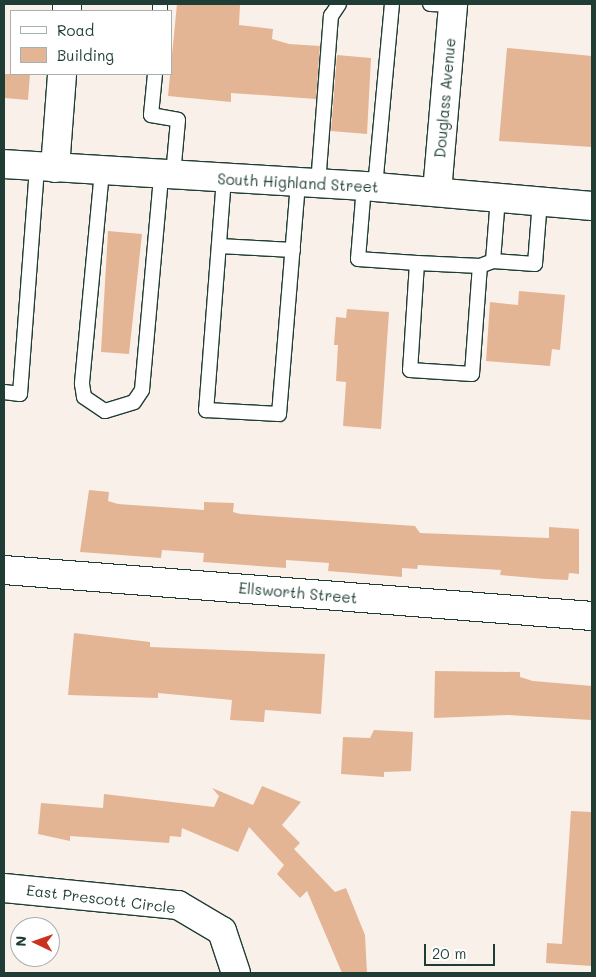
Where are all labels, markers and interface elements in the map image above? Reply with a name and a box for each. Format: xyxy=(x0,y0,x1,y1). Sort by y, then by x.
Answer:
legend xyxy=(10,10,172,75)
text: Road xyxy=(57,20,94,40)
street label: Douglass Avenue xyxy=(431,37,459,159)
text: Building xyxy=(57,45,114,65)
street label: South Highland Street xyxy=(217,170,379,196)
street label: Ellsworth Street xyxy=(238,579,358,607)
street label: East Prescott Circle xyxy=(25,881,177,917)
north arrow xyxy=(10,917,60,967)
scale bar xyxy=(426,934,497,966)
text: N xyxy=(11,935,30,947)
text: 20 m xyxy=(432,943,466,963)

